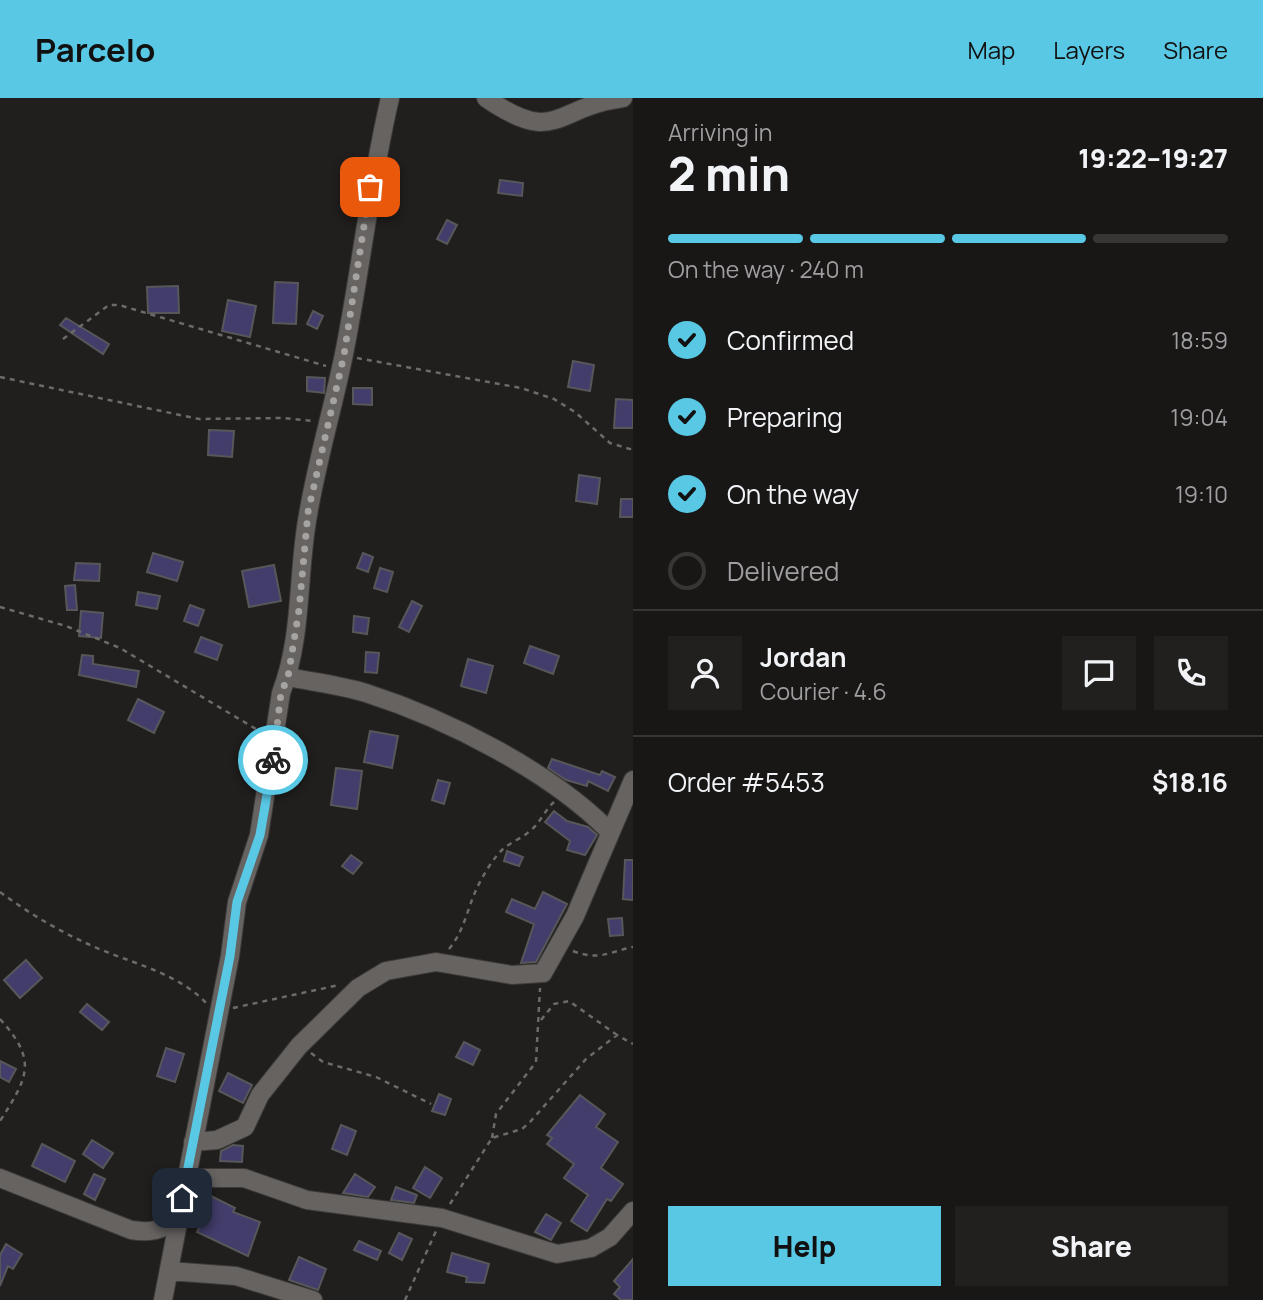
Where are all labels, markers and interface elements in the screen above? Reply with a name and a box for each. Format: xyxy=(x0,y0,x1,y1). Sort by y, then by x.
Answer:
text: Parcelo xyxy=(35,27,156,72)
text: Map xyxy=(968,33,1015,66)
text: Layers xyxy=(1053,33,1125,66)
text: Share xyxy=(1163,33,1228,66)
text: Arriving in xyxy=(668,116,773,148)
text: 19:22–19:27 xyxy=(1078,140,1228,176)
text: 2 min xyxy=(668,142,790,205)
pin xyxy=(340,157,400,217)
icon: bag xyxy=(351,168,389,206)
text: On the way · 240 m xyxy=(668,253,864,285)
icon: check xyxy=(668,321,706,359)
text: Confirmed xyxy=(727,322,854,358)
text: 18:59 xyxy=(1171,324,1228,356)
icon: check xyxy=(668,398,706,436)
text: Preparing xyxy=(727,399,843,435)
text: 19:04 xyxy=(1170,401,1228,433)
icon: check xyxy=(668,475,706,513)
text: On the way xyxy=(727,476,859,512)
text: 19:10 xyxy=(1175,478,1228,510)
text: Delivered xyxy=(727,553,839,589)
button: person xyxy=(668,636,742,710)
button: chat xyxy=(1062,636,1136,710)
button: phone xyxy=(1154,636,1228,710)
text: Jordan xyxy=(760,639,846,675)
text: Courier · 4.6 xyxy=(760,675,887,707)
courier xyxy=(238,725,308,795)
icon: bike xyxy=(254,741,292,779)
text: Order #5453 xyxy=(668,764,825,800)
text: $18.16 xyxy=(1152,764,1228,800)
pin xyxy=(152,1168,212,1228)
icon: home xyxy=(163,1179,201,1217)
button: Help xyxy=(668,1206,941,1286)
button: Share xyxy=(955,1206,1228,1286)

